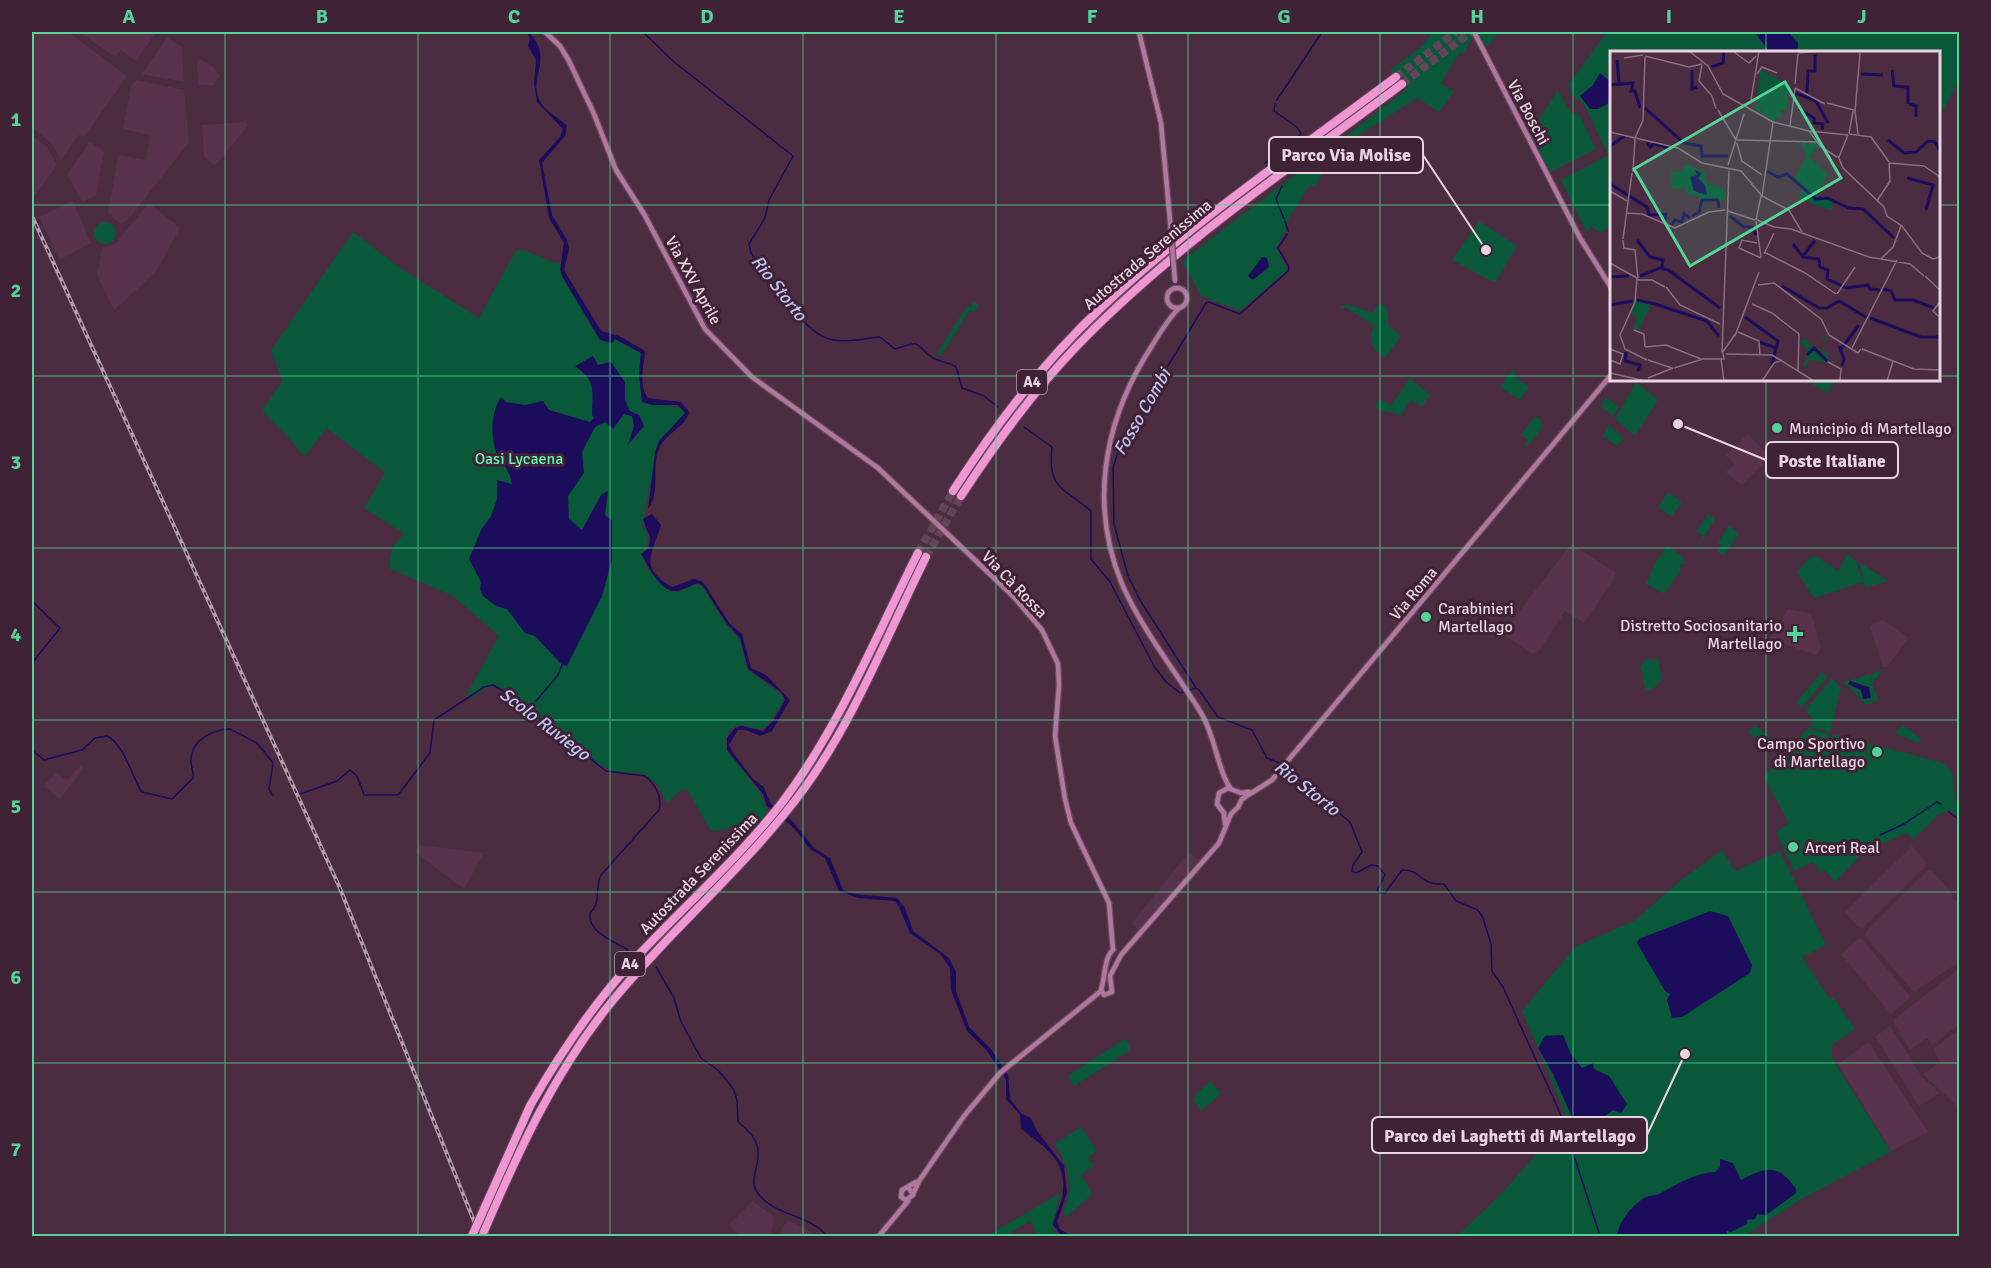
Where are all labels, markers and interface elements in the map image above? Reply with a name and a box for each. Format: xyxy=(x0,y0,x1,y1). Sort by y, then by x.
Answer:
text: A xyxy=(123,4,136,29)
text: B xyxy=(316,4,328,29)
text: C xyxy=(508,4,520,29)
text: D xyxy=(700,4,714,29)
text: E xyxy=(893,4,905,29)
text: F xyxy=(1087,4,1098,29)
text: G xyxy=(1277,4,1291,29)
text: H xyxy=(1470,4,1484,29)
text: I xyxy=(1666,4,1672,29)
text: J xyxy=(1857,4,1867,29)
inset map xyxy=(1610,51,1940,381)
street label: Via Boschi xyxy=(1503,77,1554,148)
text: 1 xyxy=(11,107,22,132)
callout: Parco Via Molise xyxy=(1269,137,1423,173)
text: Parco Via Molise xyxy=(1281,144,1411,166)
street label: Autostrada Serenissima xyxy=(1079,195,1216,314)
street label: Via XXV Aprile xyxy=(661,233,726,328)
water label: Rio Storto xyxy=(747,251,812,326)
text: 2 xyxy=(11,278,21,303)
water label: Fosso Combi xyxy=(1108,363,1177,459)
road number: A4 xyxy=(1017,370,1047,394)
place label: Municipio di Martellago xyxy=(1789,419,1952,439)
marker: Municipio di Martellago xyxy=(1770,421,1784,435)
callout: Poste Italiane xyxy=(1766,442,1898,478)
park label: Oasi Lycaena xyxy=(475,449,563,469)
text: 3 xyxy=(11,450,21,475)
text: Poste Italiane xyxy=(1778,450,1886,472)
street label: Via Cà Rossa xyxy=(977,547,1051,623)
street label: Via Roma xyxy=(1386,563,1442,624)
place label: Carabinieri Martellago xyxy=(1438,599,1514,637)
marker: Carabinieri Martellago xyxy=(1419,610,1433,624)
place label: Distretto Sociosanitario Martellago xyxy=(1620,616,1782,654)
text: 4 xyxy=(11,622,22,647)
marker: Distretto Sociosanitario Martellago xyxy=(1786,625,1804,643)
water label: Scolo Ruviego xyxy=(496,683,596,766)
place label: Campo Sportivo di Martellago xyxy=(1757,734,1865,772)
marker: Campo Sportivo di Martellago xyxy=(1870,745,1884,759)
water label: Rio Storto xyxy=(1270,756,1345,821)
text: 5 xyxy=(11,794,21,819)
street label: Autostrada Serenissima xyxy=(635,809,762,939)
place label: Arceri Real xyxy=(1805,838,1880,858)
marker: Arceri Real xyxy=(1786,840,1800,854)
road number: A4 xyxy=(615,952,645,976)
text: 6 xyxy=(11,965,22,990)
callout: Parco dei Laghetti di Martellago xyxy=(1372,1117,1647,1153)
text: Parco dei Laghetti di Martellago xyxy=(1384,1125,1636,1147)
text: 7 xyxy=(11,1137,22,1162)

